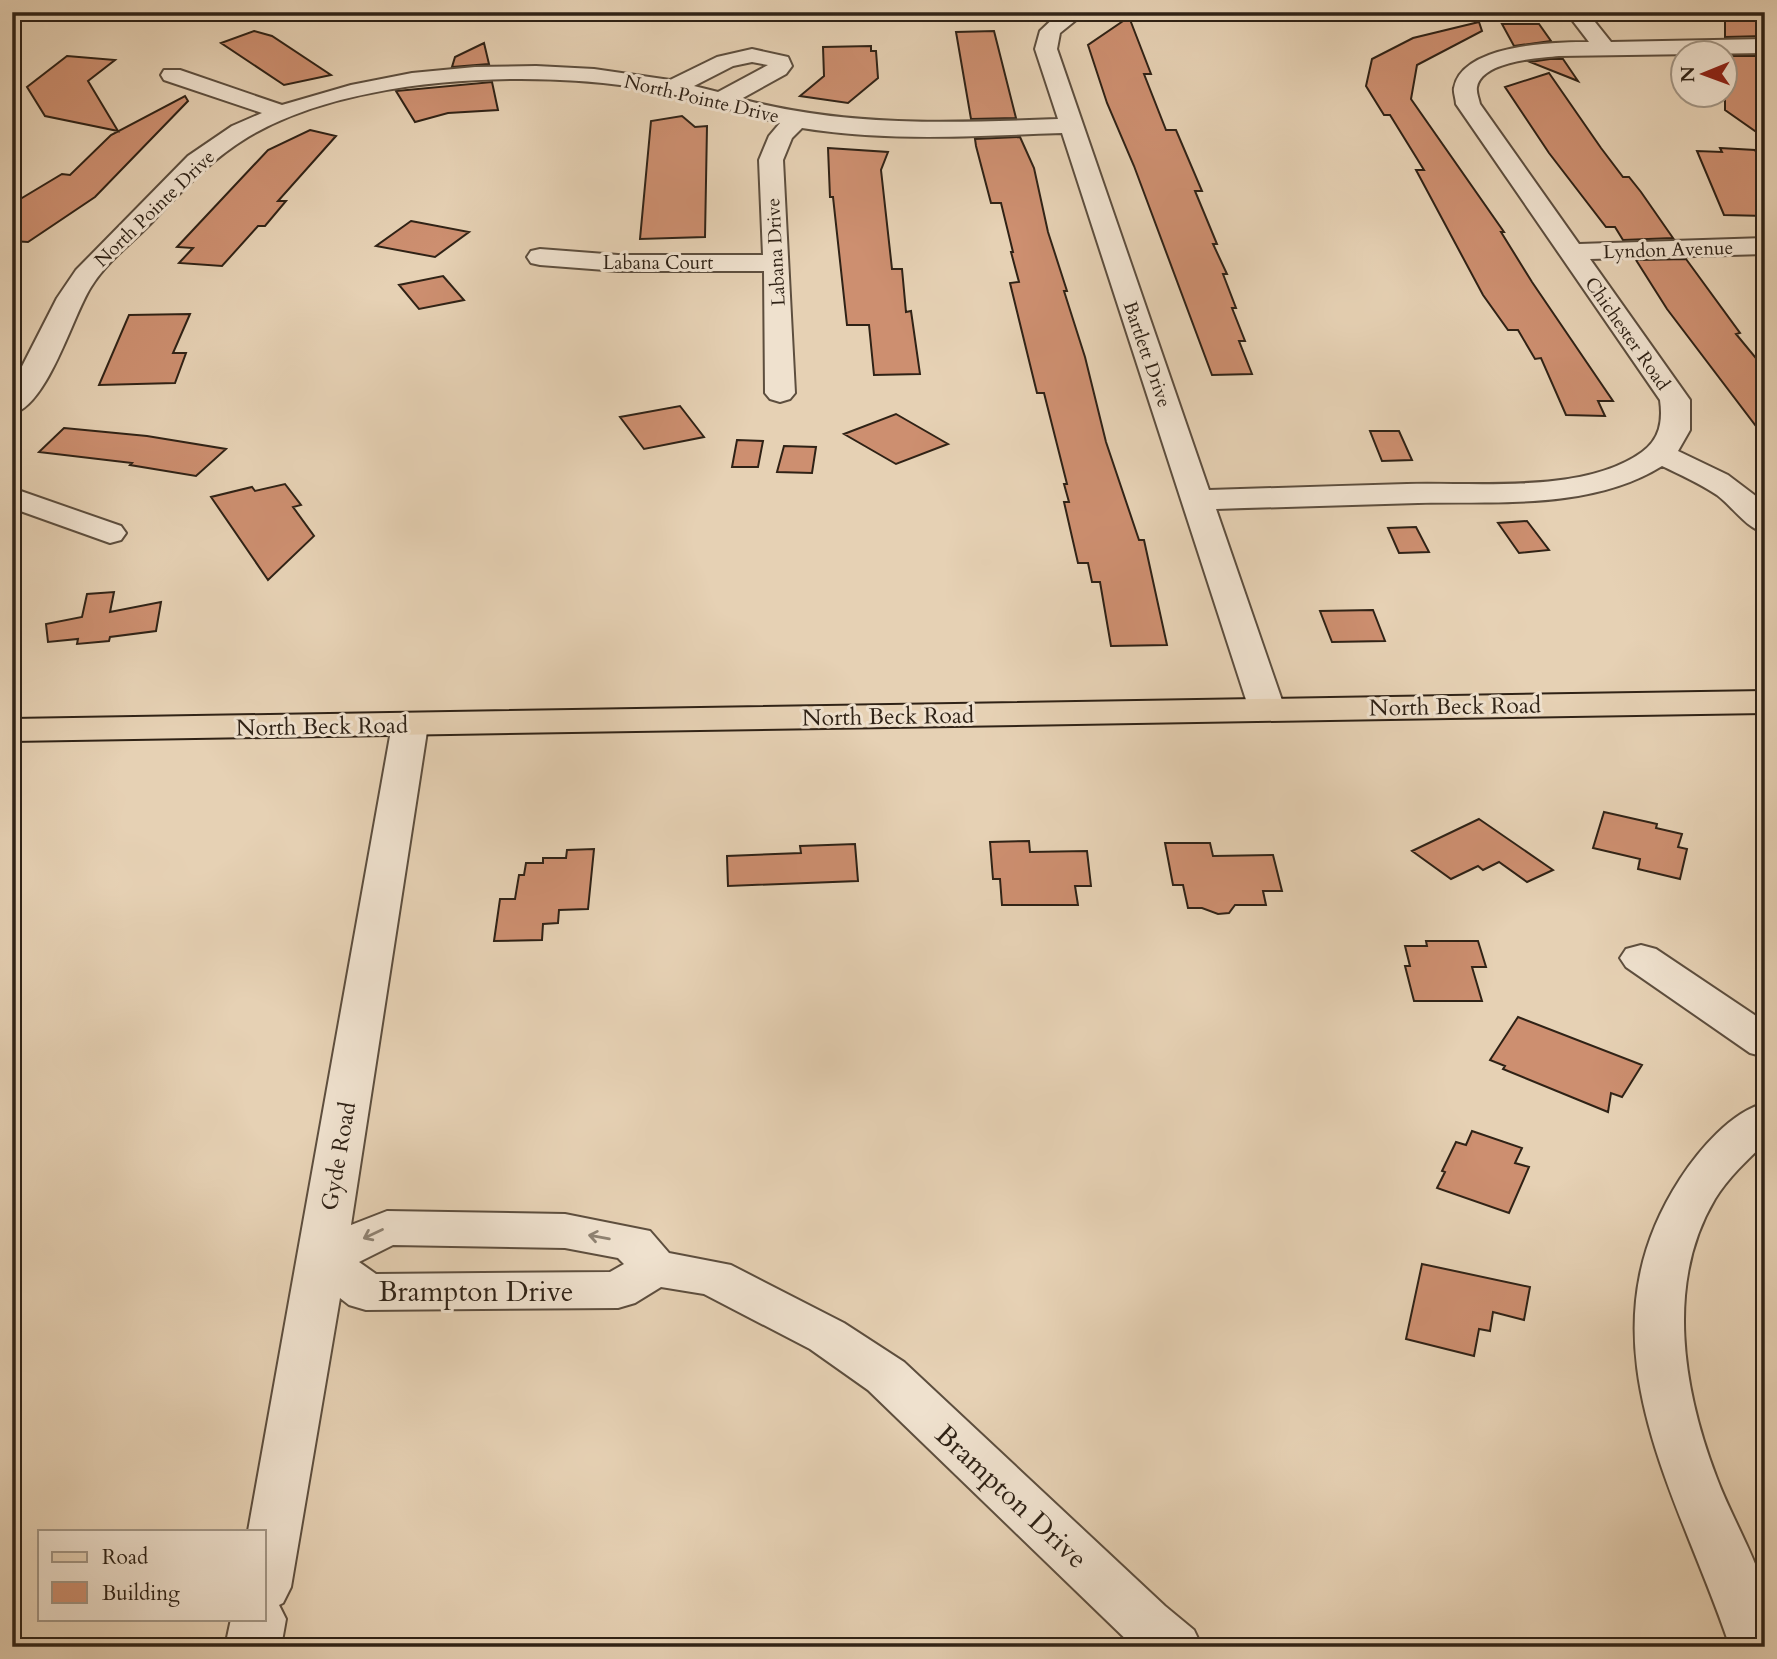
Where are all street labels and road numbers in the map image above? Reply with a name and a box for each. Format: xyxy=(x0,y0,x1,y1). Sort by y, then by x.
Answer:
street label: North Pointe Drive xyxy=(622,69,782,129)
street label: North Pointe Drive xyxy=(89,144,221,273)
street label: Labana Drive xyxy=(760,197,792,307)
street label: Lyndon Avenue xyxy=(1603,235,1734,265)
street label: Labana Court xyxy=(603,250,713,276)
street label: Chichester Road xyxy=(1578,272,1676,395)
street label: Bartlett Drive xyxy=(1117,298,1177,411)
street label: North Beck Road xyxy=(1369,689,1542,723)
street label: North Beck Road xyxy=(802,699,975,733)
street label: North Beck Road xyxy=(236,709,409,743)
street label: Gyde Road xyxy=(314,1099,363,1213)
street label: Brampton Drive xyxy=(378,1273,574,1311)
street label: Brampton Drive xyxy=(927,1416,1096,1577)

